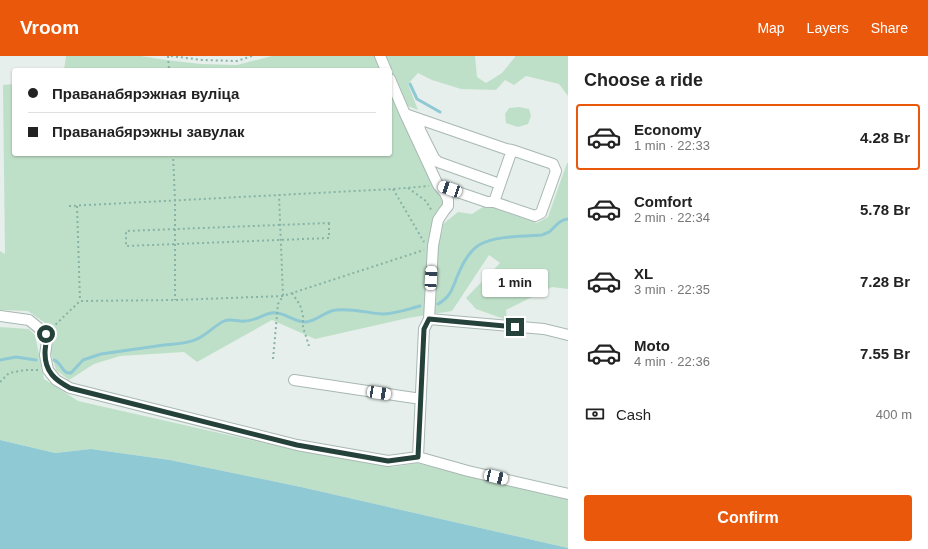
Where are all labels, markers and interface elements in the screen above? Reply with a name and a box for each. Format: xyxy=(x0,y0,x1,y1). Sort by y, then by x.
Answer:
text: Vroom xyxy=(20,17,79,38)
text: Map xyxy=(757,20,785,36)
text: Layers xyxy=(807,20,849,36)
text: Share xyxy=(871,20,908,36)
text: Choose a ride xyxy=(584,70,703,90)
text: Праванабярэжная вуліца xyxy=(52,85,239,102)
icon: car xyxy=(586,119,622,155)
text: Economy xyxy=(634,121,702,138)
text: Праванабярэжны завулак xyxy=(52,123,245,140)
text: 4.28 Br xyxy=(860,129,910,146)
text: 1 min · 22:33 xyxy=(634,138,710,153)
car xyxy=(437,179,463,199)
icon: car xyxy=(586,191,622,227)
text: Comfort xyxy=(634,193,692,210)
text: 5.78 Br xyxy=(860,201,910,218)
text: 2 min · 22:34 xyxy=(634,210,710,225)
icon: car xyxy=(586,263,622,299)
text: XL xyxy=(634,265,653,282)
car xyxy=(424,266,438,290)
callout: 1 min xyxy=(482,269,548,297)
text: 7.28 Br xyxy=(860,273,910,290)
text: 1 min xyxy=(498,275,532,290)
text: 3 min · 22:35 xyxy=(634,282,710,297)
route end xyxy=(506,318,524,336)
route start xyxy=(37,325,55,343)
icon: car xyxy=(586,335,622,371)
text: Moto xyxy=(634,337,670,354)
text: 7.55 Br xyxy=(860,345,910,362)
text: 4 min · 22:36 xyxy=(634,354,710,369)
car xyxy=(366,385,392,401)
icon: cash xyxy=(584,403,606,425)
text: Cash xyxy=(616,406,651,423)
text: 400 m xyxy=(876,407,912,422)
car xyxy=(483,468,509,486)
button: Confirm xyxy=(584,495,912,541)

